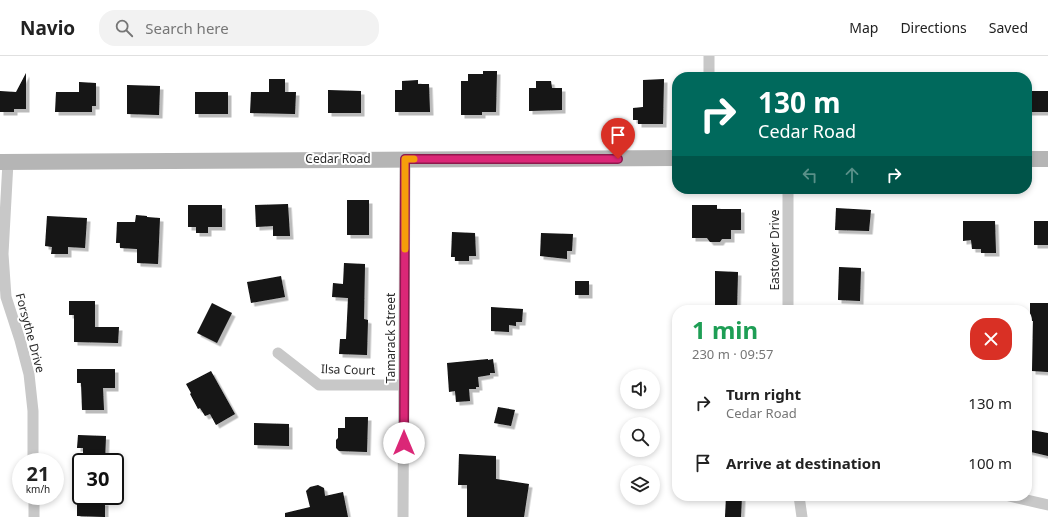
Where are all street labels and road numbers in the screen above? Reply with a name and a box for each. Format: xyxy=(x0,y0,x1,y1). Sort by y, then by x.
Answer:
street label: Cedar Road xyxy=(305,150,371,167)
street label: Eastover Drive xyxy=(766,209,783,291)
street label: Forsythe Drive xyxy=(12,291,49,375)
street label: Tamarack Street xyxy=(382,292,399,383)
street label: Ilsa Court xyxy=(321,360,376,379)

